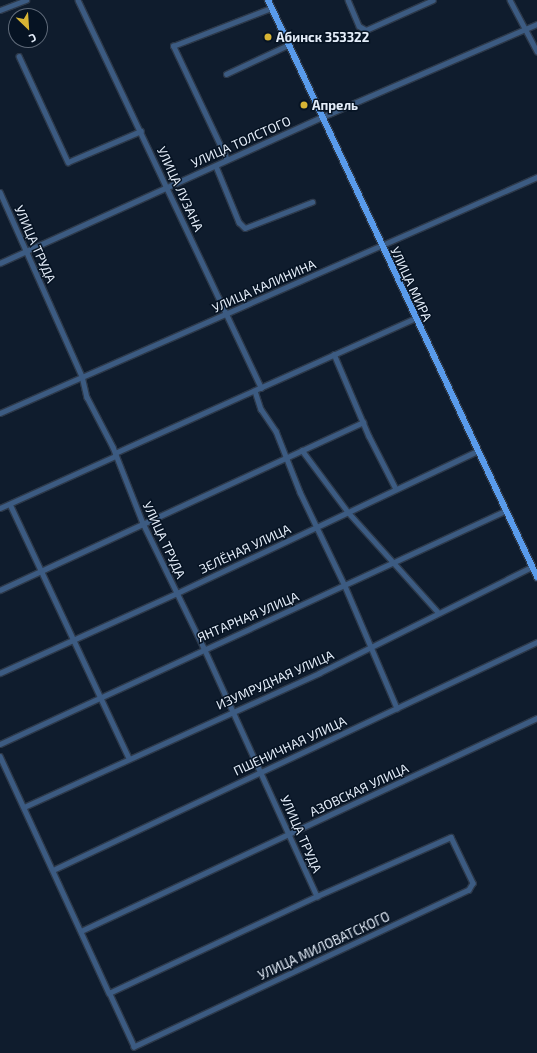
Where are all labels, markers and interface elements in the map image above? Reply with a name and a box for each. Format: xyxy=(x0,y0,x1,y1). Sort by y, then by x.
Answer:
north arrow xyxy=(8,8,48,48)
place label: Абинск 353322 xyxy=(276,29,369,45)
text: С xyxy=(27,31,39,46)
marker: Абинск 353322 xyxy=(263,32,273,42)
place label: Апрель xyxy=(312,97,358,113)
marker: Апрель xyxy=(299,100,309,110)
street label: УЛИЦА ТОЛСТОГО xyxy=(189,113,293,171)
street label: УЛИЦА ЛУЗАНА xyxy=(154,144,206,234)
street label: УЛИЦА ТРУДА xyxy=(11,203,59,285)
street label: УЛИЦА МИРА xyxy=(387,244,435,324)
street label: УЛИЦА КАЛИНИНА xyxy=(210,256,318,316)
street label: УЛИЦА ТРУДА xyxy=(139,499,189,581)
street label: ЗЕЛЁНАЯ УЛИЦА xyxy=(197,521,293,577)
street label: ЯНТАРНАЯ УЛИЦА xyxy=(195,589,301,645)
street label: ИЗУМРУДНАЯ УЛИЦА xyxy=(214,647,336,713)
street label: ПШЕНИЧНАЯ УЛИЦА xyxy=(231,713,349,779)
street label: АЗОВСКАЯ УЛИЦА xyxy=(307,760,411,820)
street label: УЛИЦА ТРУДА xyxy=(277,793,325,875)
street label: УЛИЦА МИЛОВАТСКОГО xyxy=(256,909,392,983)

